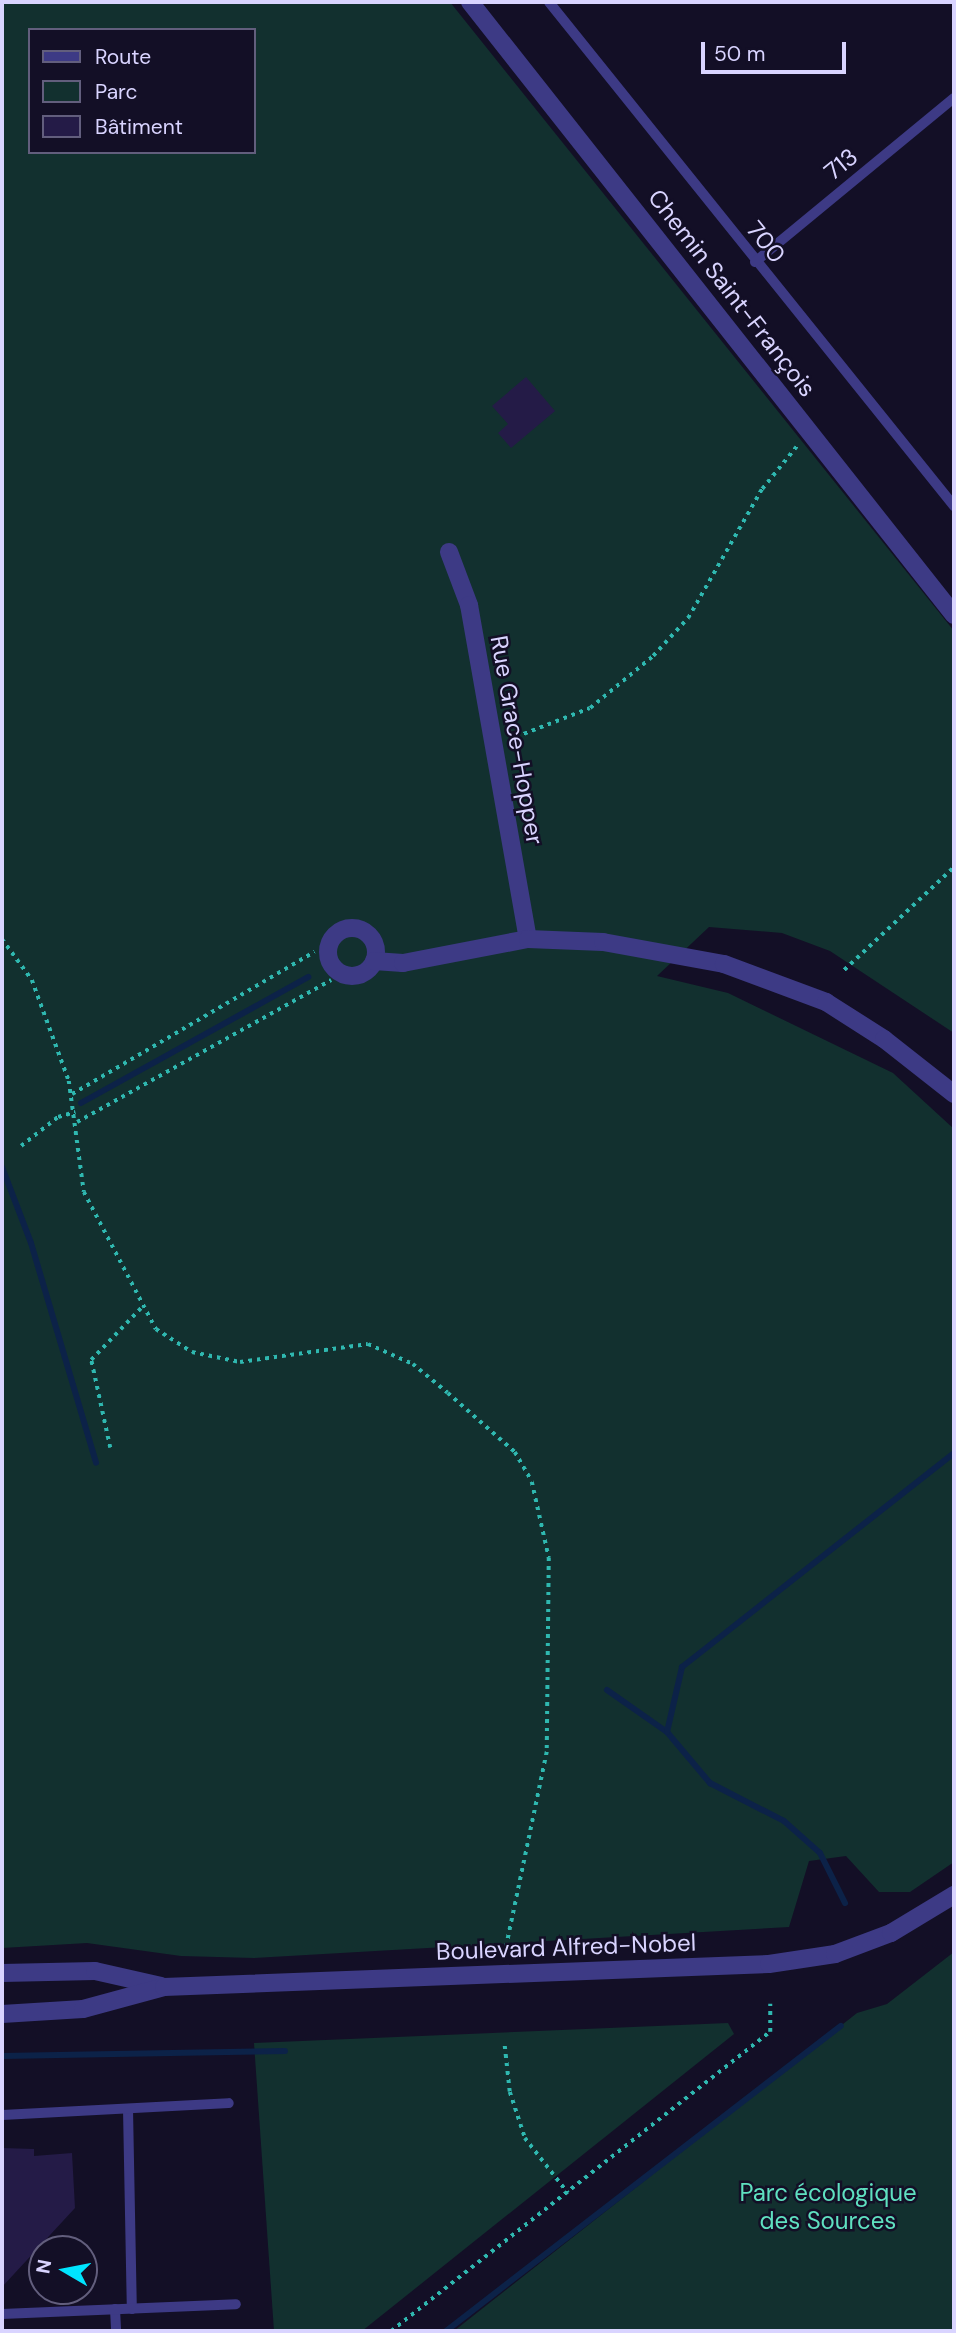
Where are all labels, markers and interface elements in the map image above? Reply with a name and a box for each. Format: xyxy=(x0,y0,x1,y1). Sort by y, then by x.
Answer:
legend xyxy=(28,28,256,154)
scale bar xyxy=(704,28,849,72)
text: 50 m xyxy=(714,40,765,68)
text: Route xyxy=(95,43,151,71)
text: Parc xyxy=(95,78,138,106)
text: Bâtiment xyxy=(95,113,183,141)
street label: 713 xyxy=(818,142,864,186)
street label: Chemin Saint-François xyxy=(642,184,822,402)
street label: 700 xyxy=(741,215,791,269)
street label: Rue Grace-Hopper xyxy=(484,633,550,847)
street label: Boulevard Alfred-Nobel xyxy=(435,1928,697,1966)
park label: Parc écologique des Sources xyxy=(739,2179,917,2235)
north arrow xyxy=(28,2235,98,2305)
text: N xyxy=(30,2258,57,2276)

